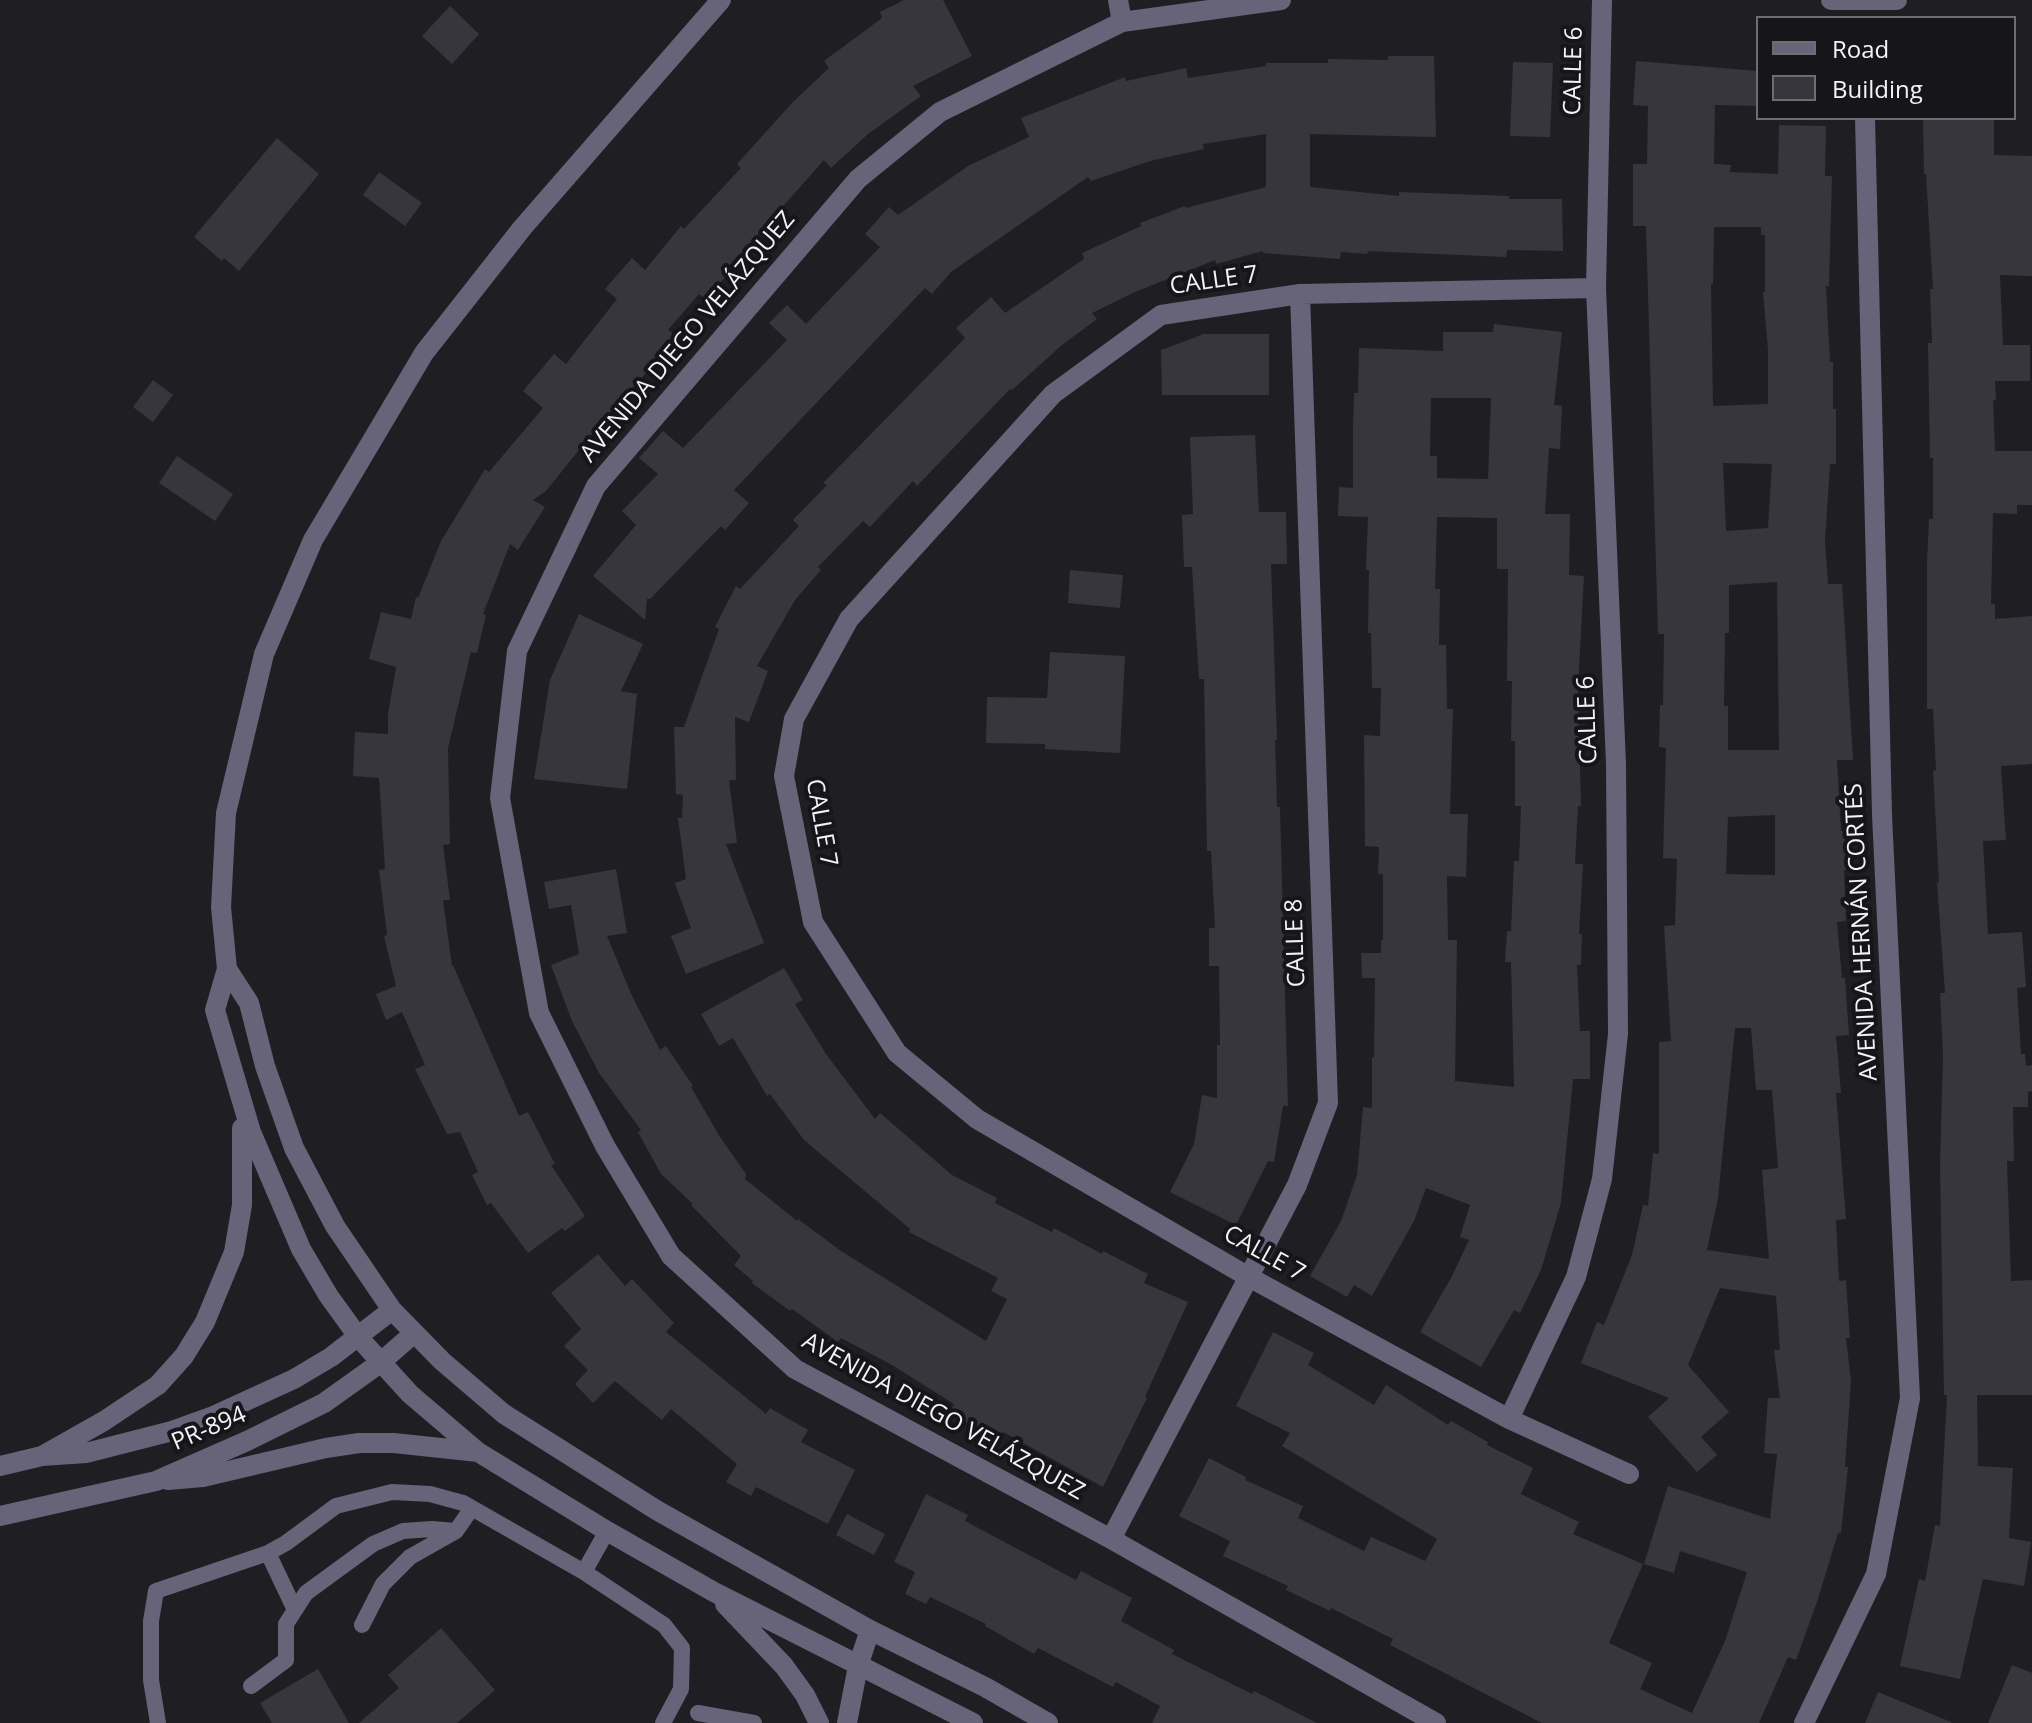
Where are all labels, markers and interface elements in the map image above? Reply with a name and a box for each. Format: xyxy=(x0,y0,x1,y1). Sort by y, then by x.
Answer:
legend xyxy=(1756,16,2016,120)
street label: CALLE 6 xyxy=(1559,26,1589,116)
text: Road xyxy=(1832,32,1889,65)
text: Building xyxy=(1832,72,1923,105)
street label: AVENIDA DIEGO VELÁZQUEZ xyxy=(575,206,801,468)
street label: CALLE 7 xyxy=(1168,261,1260,301)
street label: CALLE 6 xyxy=(1572,675,1604,765)
street label: CALLE 7 xyxy=(799,777,843,869)
street label: AVENIDA HERNÁN CORTÉS xyxy=(1840,782,1884,1082)
street label: CALLE 8 xyxy=(1280,898,1312,988)
street label: CALLE 7 xyxy=(1218,1220,1310,1288)
street label: AVENIDA DIEGO VELÁZQUEZ xyxy=(797,1327,1089,1507)
street label: PR-894 xyxy=(167,1400,251,1458)

